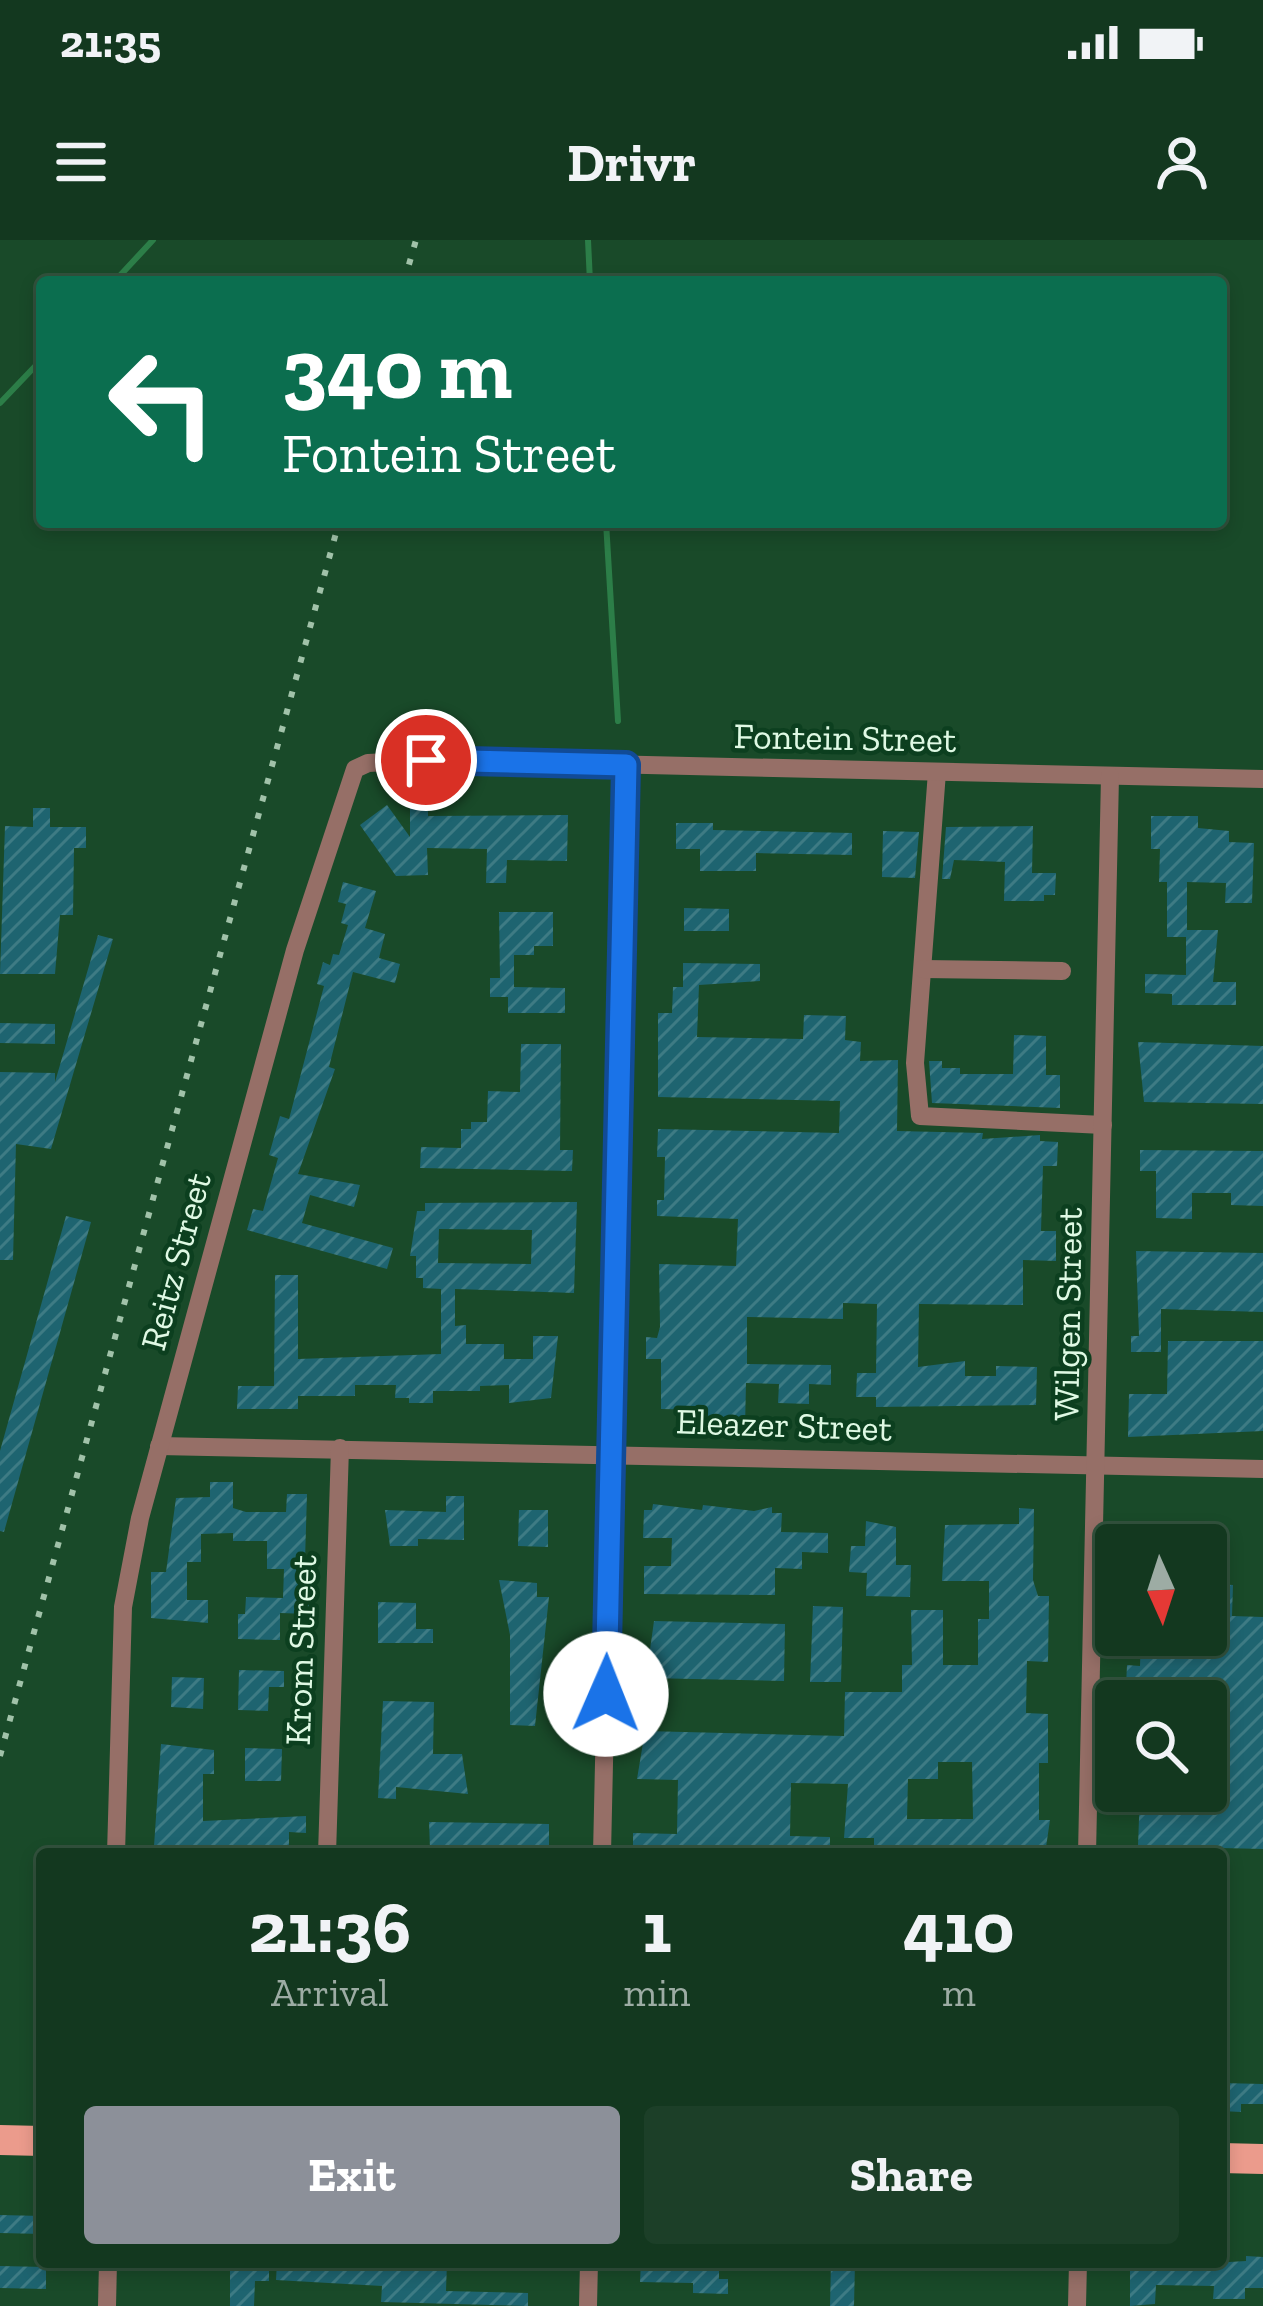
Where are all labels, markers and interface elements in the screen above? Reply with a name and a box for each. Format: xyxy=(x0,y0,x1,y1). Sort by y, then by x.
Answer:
text: 21:35 xyxy=(60,15,161,69)
icon: menu xyxy=(48,129,114,195)
icon: person xyxy=(1149,129,1215,195)
text: Drivr xyxy=(567,130,696,195)
text: 340 m xyxy=(282,319,512,420)
icon: left xyxy=(84,324,240,480)
text: Fontein Street xyxy=(282,421,616,486)
pin xyxy=(375,709,477,811)
street label: Fontein Street xyxy=(733,714,957,761)
icon: arrive xyxy=(393,727,459,793)
street label: Reitz Street xyxy=(131,1167,220,1355)
street label: Wilgen Street xyxy=(1044,1207,1091,1421)
street label: Eleazer Street xyxy=(675,1399,893,1450)
north arrow xyxy=(1095,1524,1227,1656)
map controls xyxy=(1095,1524,1227,1812)
street label: Krom Street xyxy=(276,1553,325,1746)
position arrow xyxy=(543,1631,669,1757)
button: search xyxy=(1095,1680,1227,1812)
text: 21:36 xyxy=(248,1884,411,1970)
text: 1 xyxy=(642,1884,672,1970)
text: 410 xyxy=(903,1884,1015,1970)
text: Arrival xyxy=(271,1969,389,2016)
text: min xyxy=(624,1969,690,2016)
text: m xyxy=(942,1969,976,2016)
button: Exit xyxy=(84,2106,620,2244)
button: Share xyxy=(644,2106,1179,2244)

